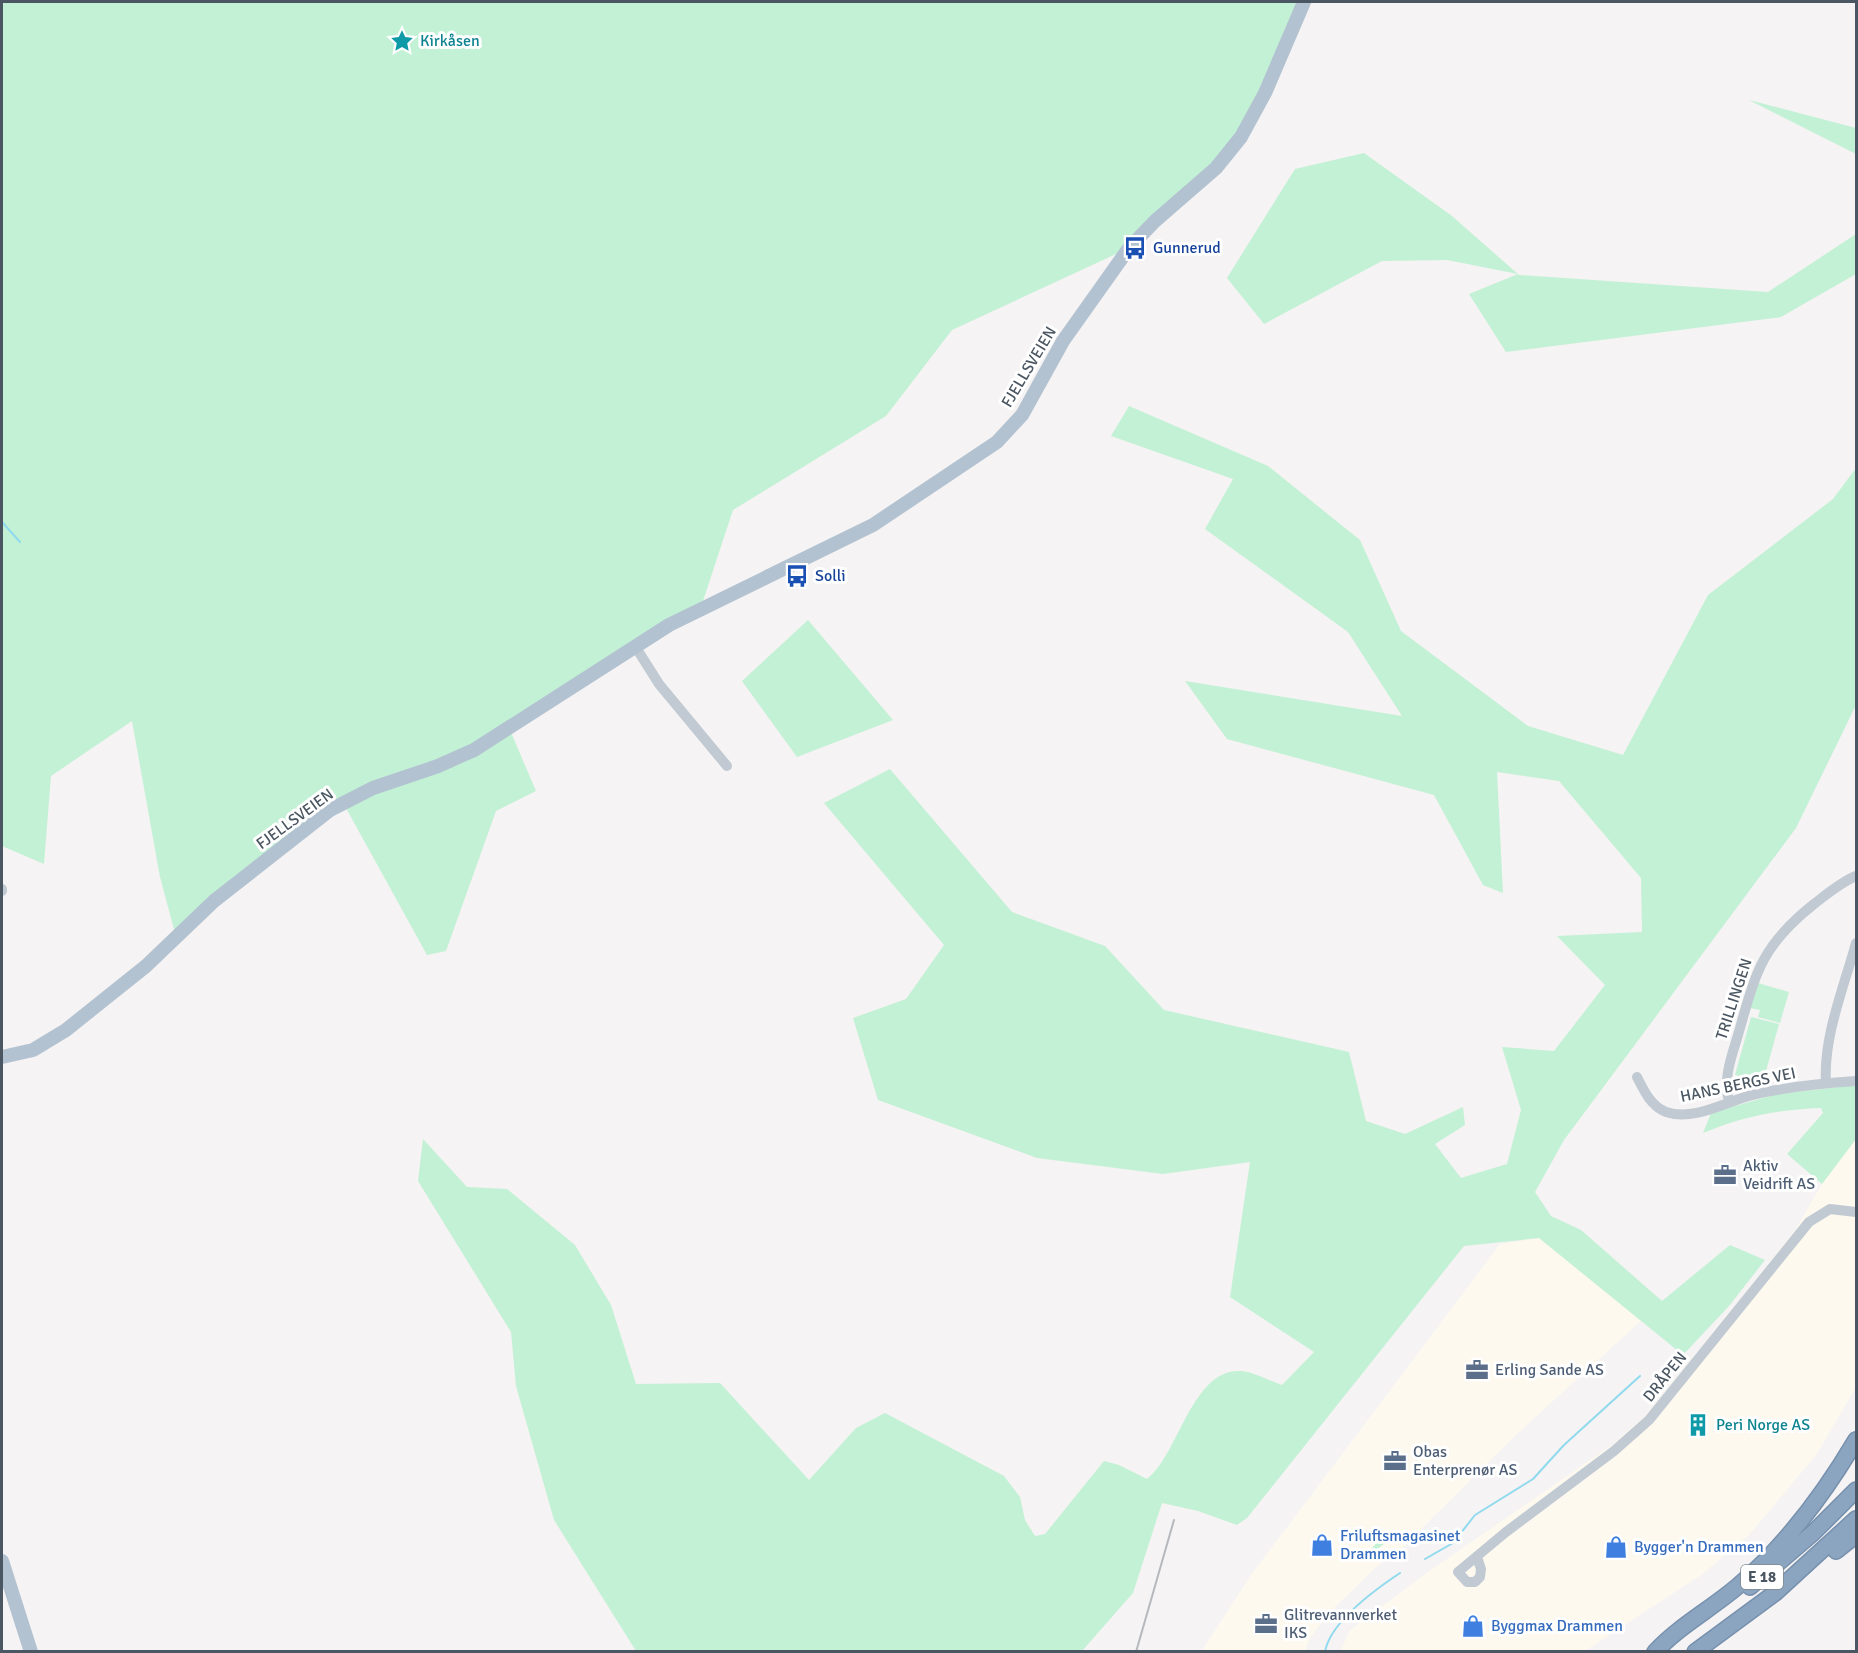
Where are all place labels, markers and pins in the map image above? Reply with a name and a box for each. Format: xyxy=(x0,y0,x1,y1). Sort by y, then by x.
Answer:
place icon: Kirkåsen xyxy=(389,28,415,54)
place label: Kirkåsen xyxy=(420,31,480,51)
bus stop icon: Gunnerud xyxy=(1122,235,1148,261)
place label: Gunnerud xyxy=(1153,238,1221,258)
bus stop icon: Solli xyxy=(784,563,810,589)
place label: Solli xyxy=(815,566,846,586)
place label: Aktiv Veidrift AS xyxy=(1743,1156,1815,1194)
office icon: Aktiv Veidrift AS xyxy=(1712,1162,1738,1188)
office icon: Erling Sande AS xyxy=(1464,1357,1490,1383)
place label: Erling Sande AS xyxy=(1495,1360,1604,1380)
building icon: Peri Norge AS xyxy=(1685,1412,1711,1438)
place label: Peri Norge AS xyxy=(1716,1415,1810,1435)
place label: Obas Enterprenør AS xyxy=(1413,1442,1517,1480)
office icon: Obas Enterprenør AS xyxy=(1382,1448,1408,1474)
place label: Friluftsmagasinet Drammen xyxy=(1340,1526,1461,1564)
shop icon: Friluftsmagasinet Drammen xyxy=(1309,1532,1335,1558)
shop icon: Bygger'n Drammen xyxy=(1603,1534,1629,1560)
place label: Bygger'n Drammen xyxy=(1634,1537,1764,1557)
place label: Glitrevannverket IKS xyxy=(1284,1605,1397,1643)
office icon: Glitrevannverket IKS xyxy=(1253,1611,1279,1637)
shop icon: Byggmax Drammen xyxy=(1460,1613,1486,1639)
place label: Byggmax Drammen xyxy=(1491,1616,1623,1636)

